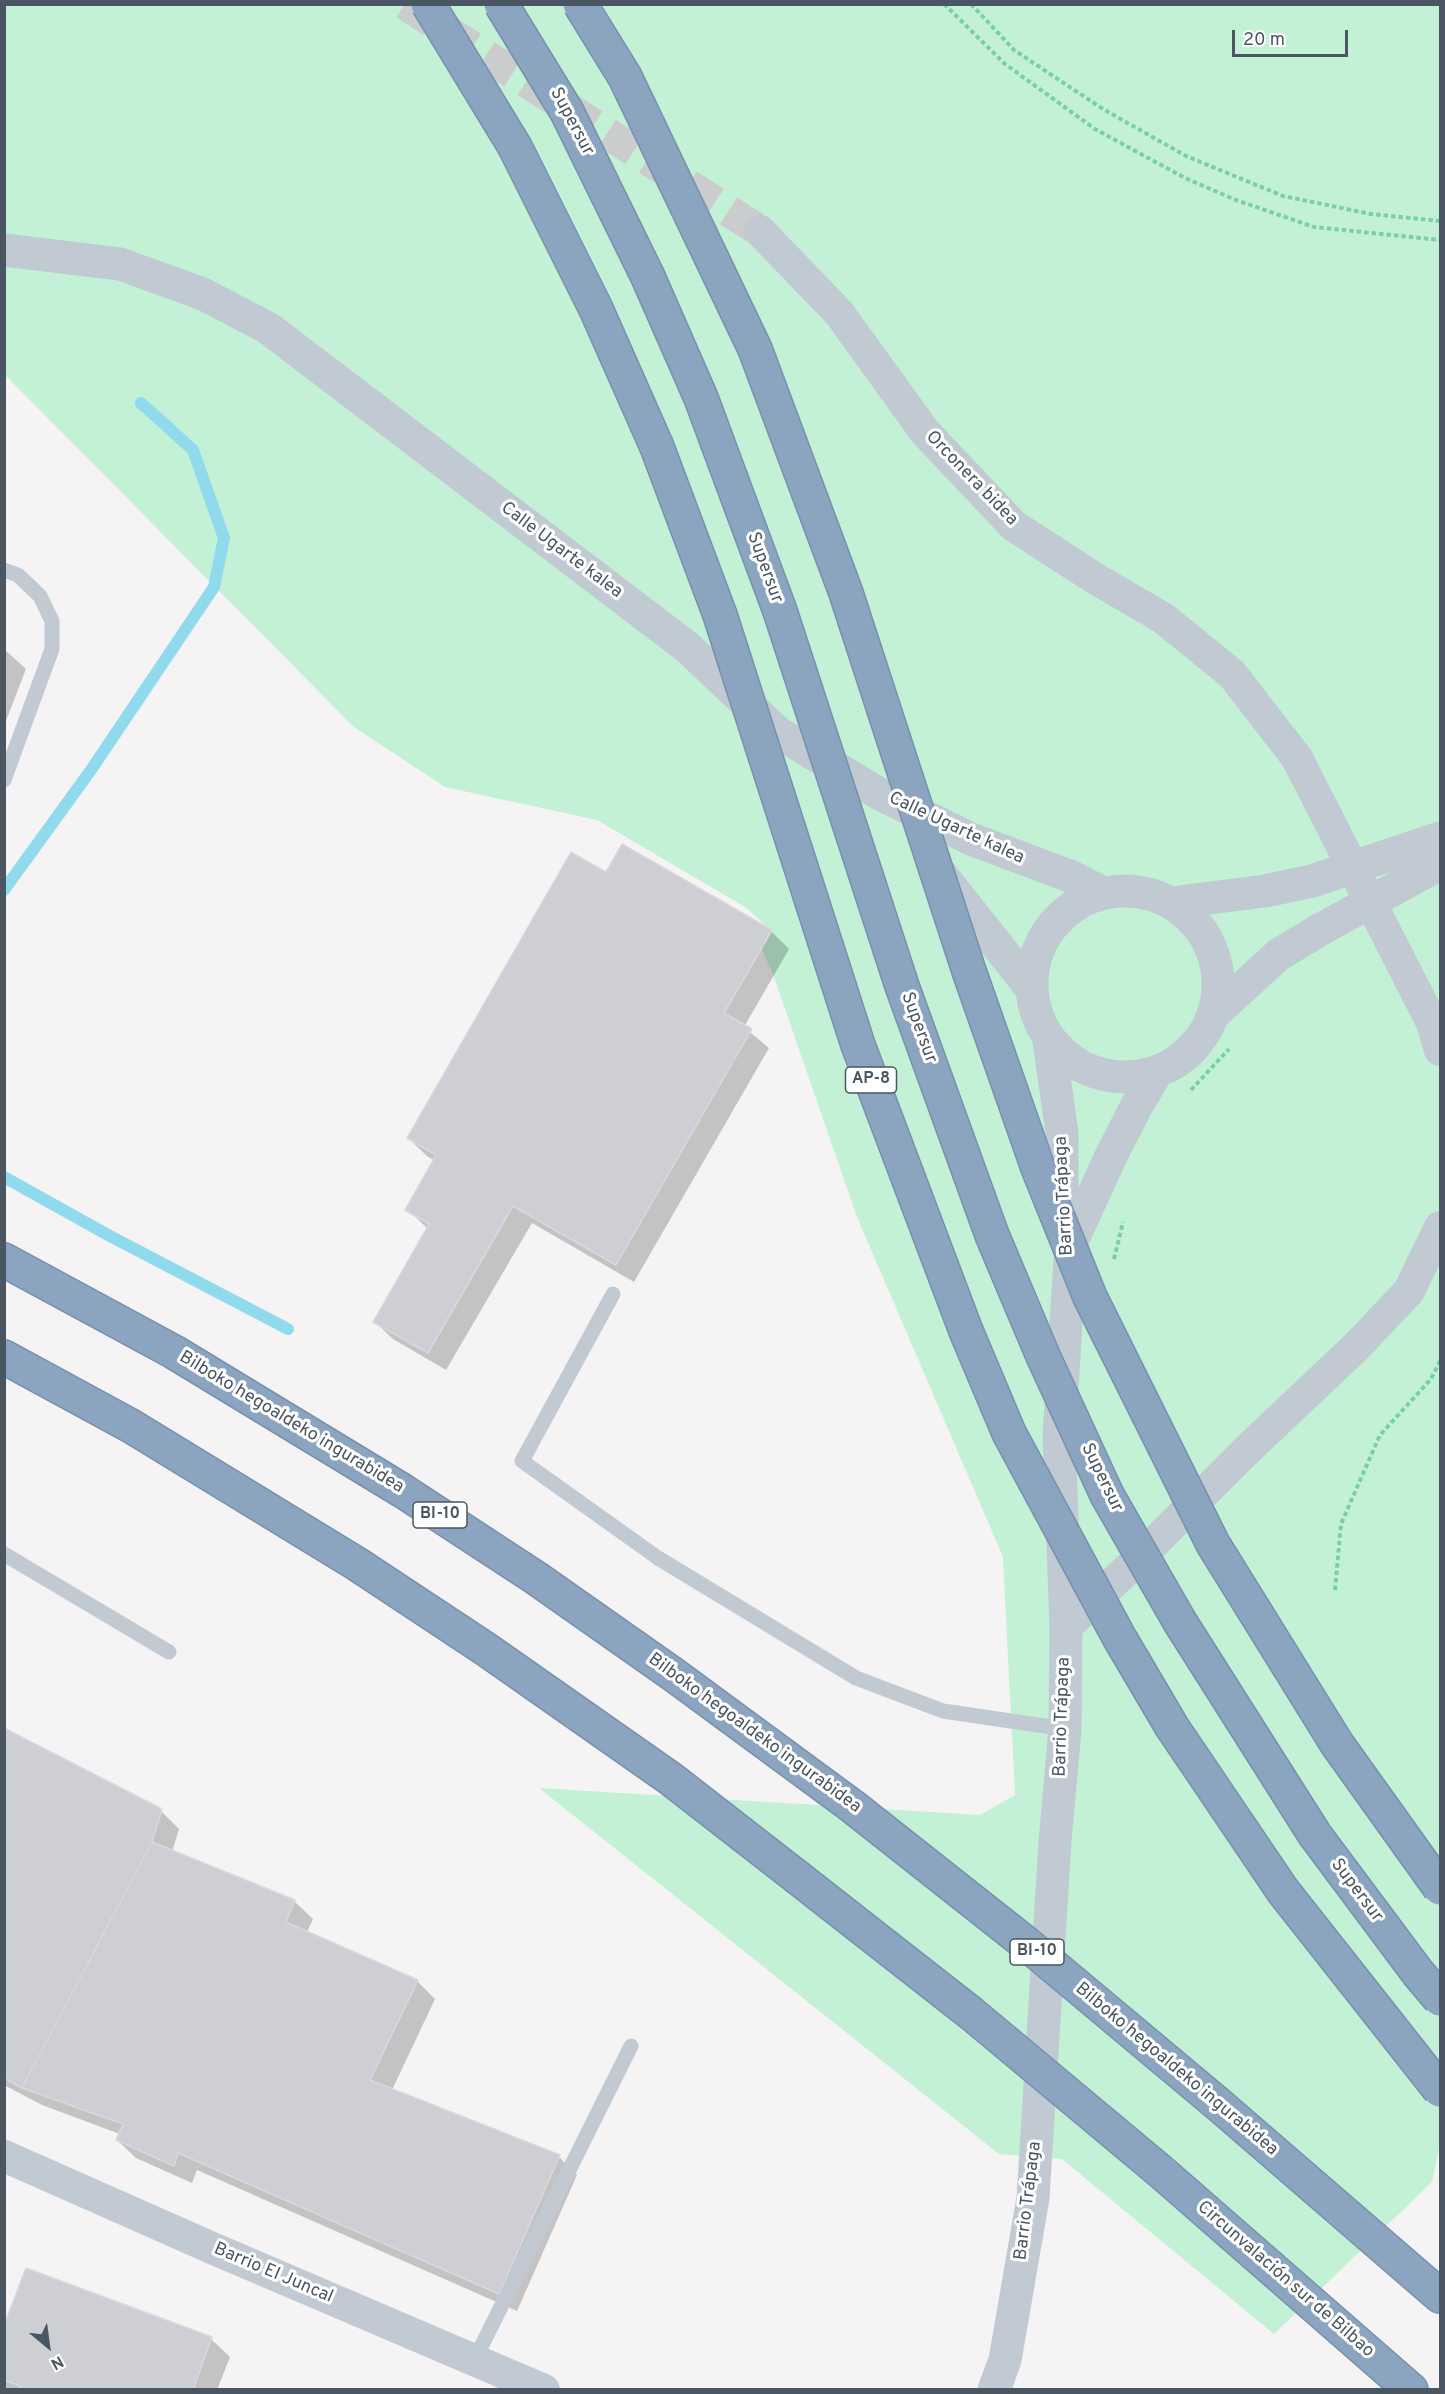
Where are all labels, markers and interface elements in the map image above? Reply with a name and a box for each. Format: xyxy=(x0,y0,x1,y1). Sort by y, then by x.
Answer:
scale bar xyxy=(1235,18,1350,56)
text: 20 m xyxy=(1243,29,1285,52)
street label: Supersur xyxy=(544,84,598,160)
street label: Orconera bidea xyxy=(920,427,1022,531)
street label: Calle Ugarte kalea xyxy=(496,498,626,604)
street label: Supersur xyxy=(741,530,787,606)
street label: Calle Ugarte kalea xyxy=(885,788,1027,870)
street label: Supersur xyxy=(895,990,941,1066)
road number: AP-8 xyxy=(846,1067,896,1093)
street label: Barrio Trápaga xyxy=(1051,1136,1079,1256)
street label: Bilboko hegoaldeko ingurabidea xyxy=(175,1347,407,1499)
street label: Supersur xyxy=(1075,1440,1127,1516)
road number: BI-10 xyxy=(413,1502,467,1528)
street label: Bilboko hegoaldeko ingurabidea xyxy=(643,1649,865,1819)
street label: Barrio Trápaga xyxy=(1050,1657,1076,1777)
street label: Supersur xyxy=(1325,1855,1387,1927)
road number: BI-10 xyxy=(1010,1939,1064,1965)
street label: Bilboko hegoaldeko ingurabidea xyxy=(1070,1979,1282,2161)
street label: Barrio Trápaga xyxy=(1011,2140,1047,2262)
street label: Circunvalación sur de Bilbao xyxy=(1192,2197,1378,2363)
street label: Barrio El Juncal xyxy=(210,2239,336,2309)
north arrow xyxy=(18,2316,78,2376)
text: N xyxy=(47,2350,67,2373)

